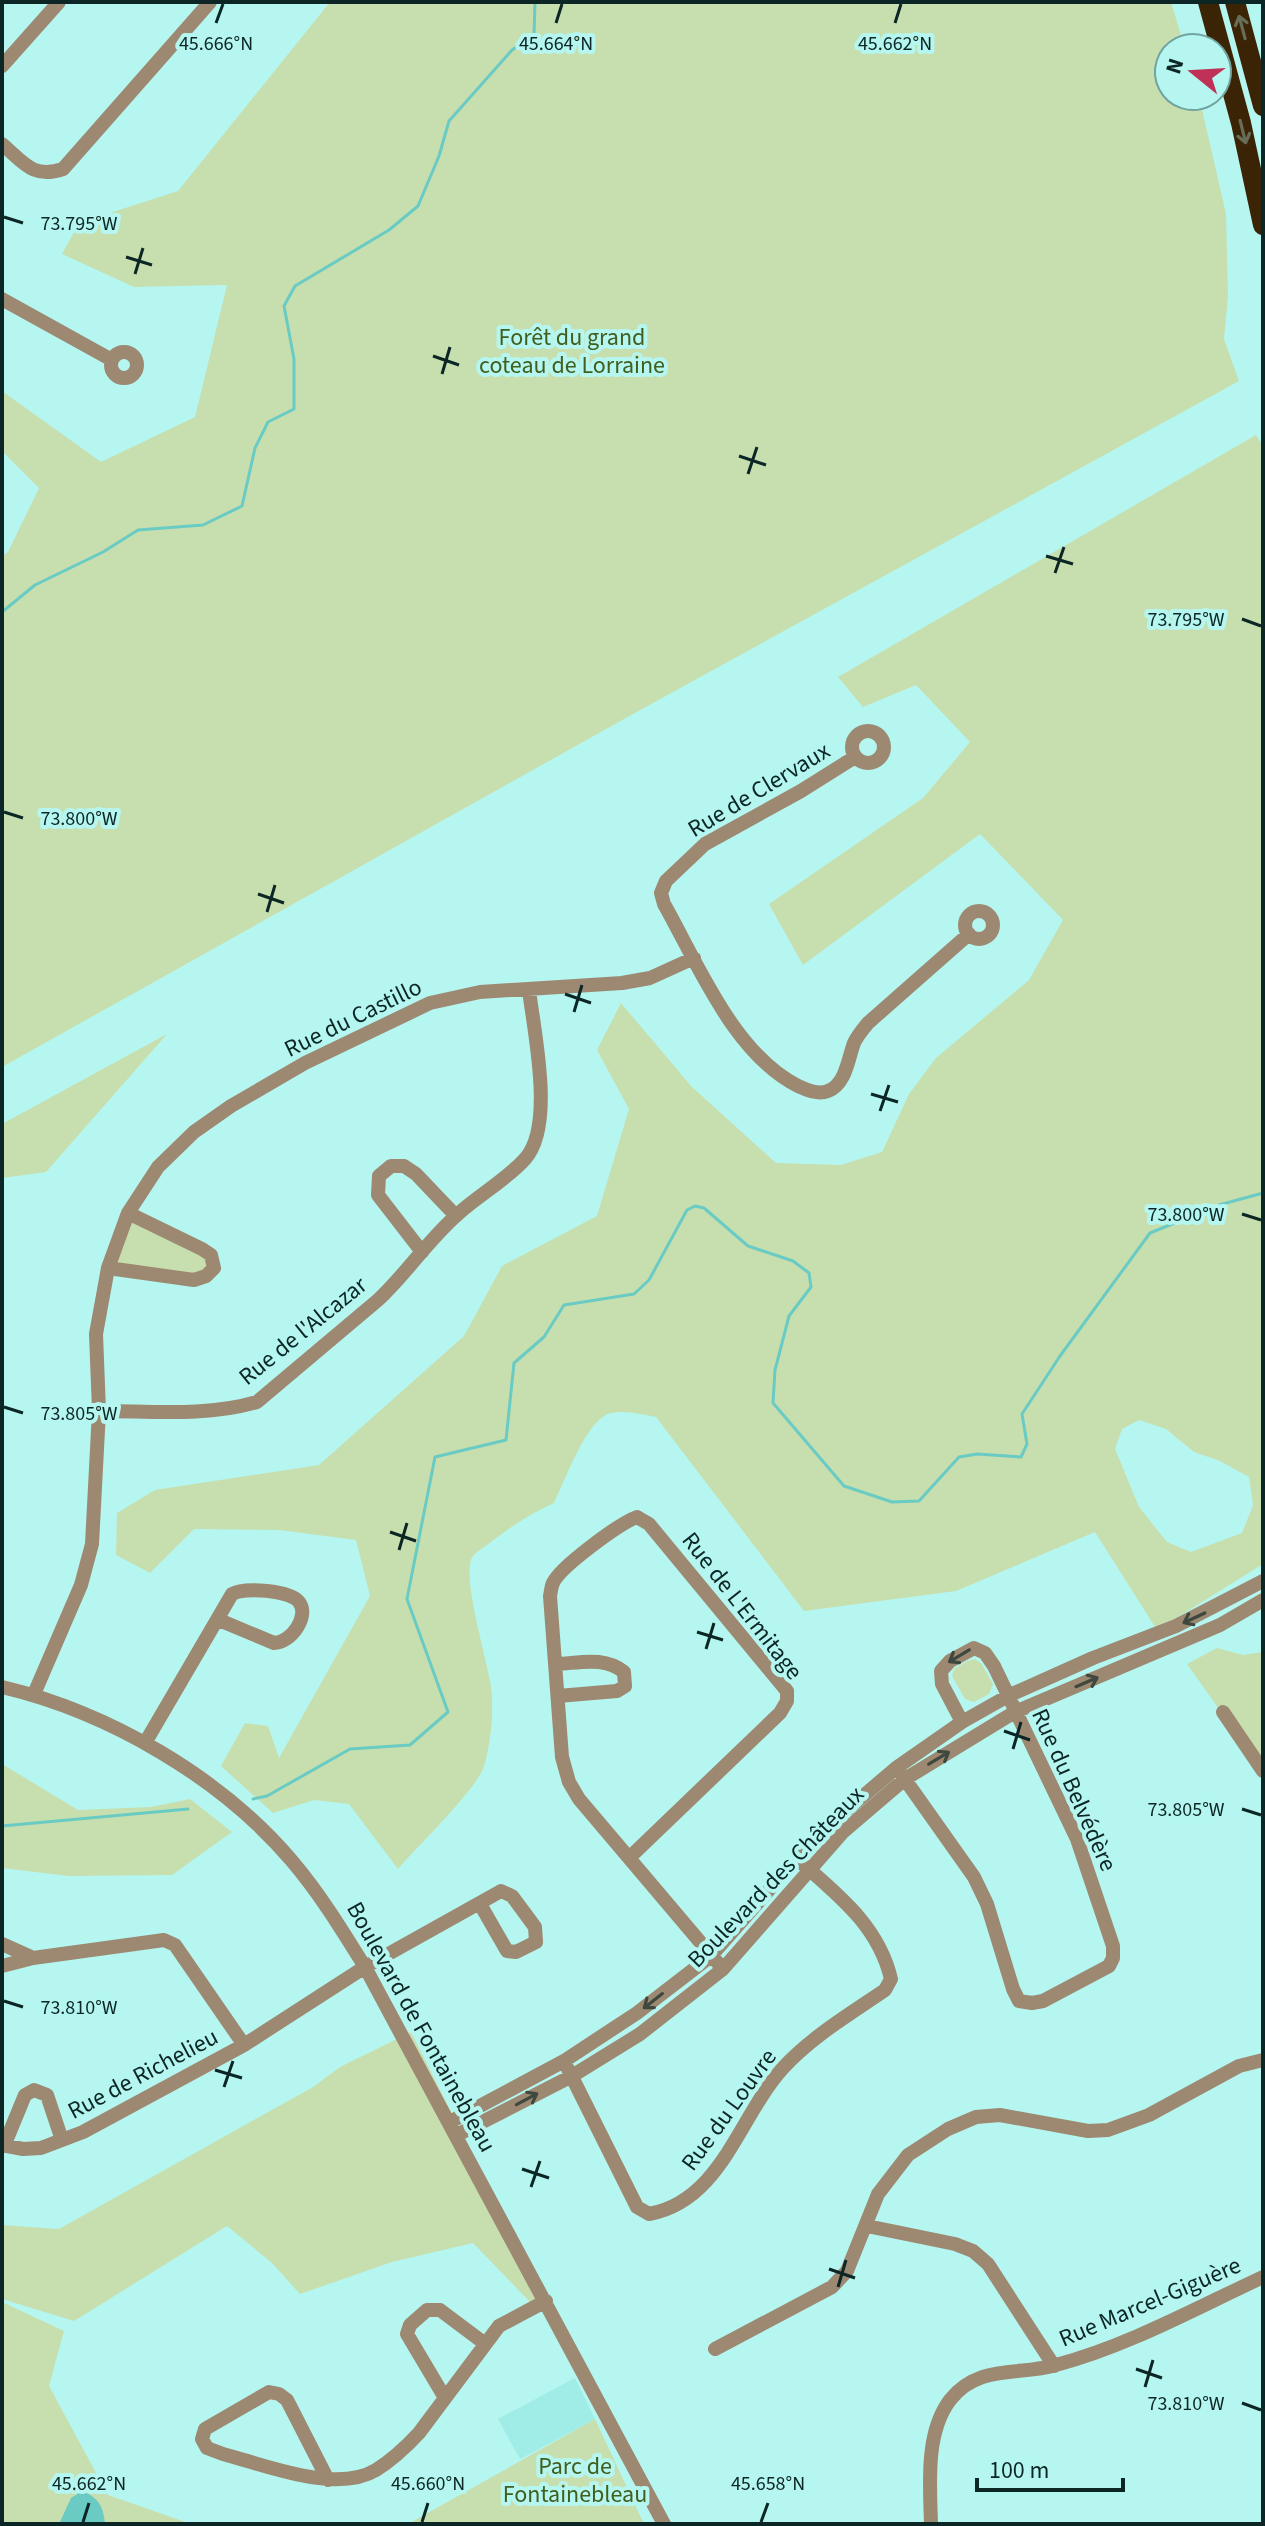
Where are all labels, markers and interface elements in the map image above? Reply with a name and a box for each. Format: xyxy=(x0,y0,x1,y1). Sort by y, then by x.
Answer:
one-way arrow xyxy=(1234,15,1249,41)
text: 45.666°N xyxy=(179,30,253,58)
text: 45.664°N xyxy=(519,30,593,58)
text: 45.662°N xyxy=(858,30,932,58)
north arrow xyxy=(1153,32,1233,112)
text: N xyxy=(1157,54,1192,78)
one-way arrow xyxy=(1236,118,1251,144)
text: 73.795°W xyxy=(40,210,118,238)
park label: Forêt du grand coteau de Lorraine xyxy=(479,320,665,383)
text: 73.795°W xyxy=(1147,606,1225,634)
street label: Rue de Clervaux xyxy=(681,733,837,846)
text: 73.800°W xyxy=(40,805,118,833)
street label: Rue du Castillo xyxy=(278,970,428,1066)
text: 73.800°W xyxy=(1147,1201,1225,1229)
street label: Rue de l'Alcazar xyxy=(231,1268,375,1394)
text: 73.805°W xyxy=(40,1400,118,1428)
street label: Rue de L'Ermitage xyxy=(673,1525,811,1687)
one-way arrow xyxy=(1183,1611,1207,1626)
one-way arrow xyxy=(949,1648,971,1664)
one-way arrow xyxy=(1074,1673,1099,1688)
street label: Rue du Belvédère xyxy=(1022,1703,1126,1877)
one-way arrow xyxy=(927,1750,950,1766)
street label: Boulevard des Châteaux xyxy=(680,1778,873,1976)
text: 73.805°W xyxy=(1147,1796,1225,1824)
street label: Boulevard de Fontainebleau xyxy=(337,1895,505,2159)
one-way arrow xyxy=(643,1992,664,2009)
text: 73.810°W xyxy=(40,1994,118,2022)
street label: Rue de Richelieu xyxy=(62,2020,224,2128)
street label: Rue du Louvre xyxy=(673,2042,785,2178)
one-way arrow xyxy=(514,2091,538,2107)
street label: Rue Marcel-Giguère xyxy=(1054,2248,1246,2356)
text: 73.810°W xyxy=(1147,2390,1225,2418)
scale bar xyxy=(977,2442,1123,2492)
park label: Parc de Fontainebleau xyxy=(503,2449,647,2512)
text: 100 m xyxy=(989,2453,1049,2488)
text: 45.662°N xyxy=(52,2470,126,2498)
text: 45.660°N xyxy=(391,2470,465,2498)
text: 45.658°N xyxy=(731,2470,805,2498)

